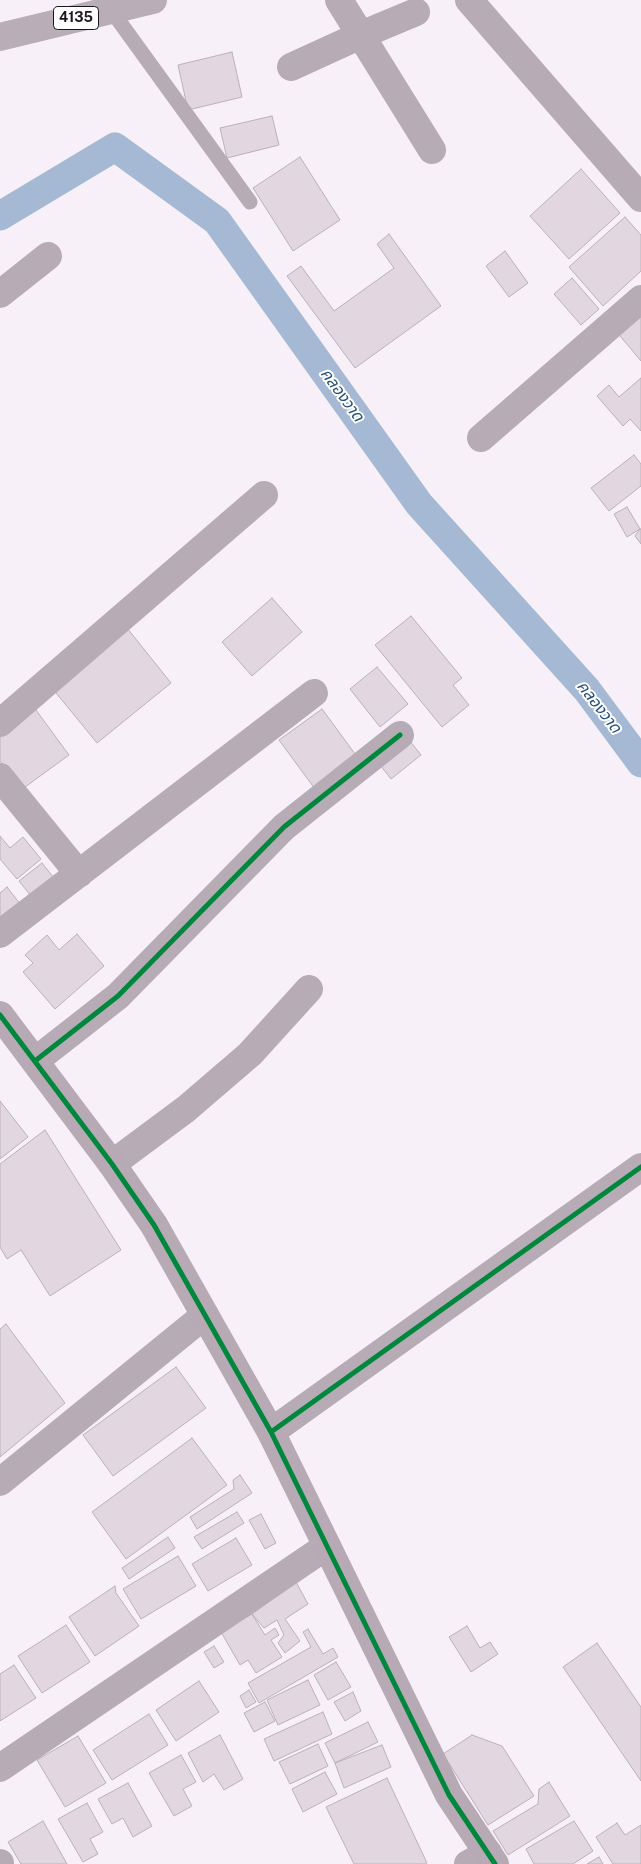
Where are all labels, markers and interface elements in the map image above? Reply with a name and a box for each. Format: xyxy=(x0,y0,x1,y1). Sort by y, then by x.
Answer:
road number: 4135 xyxy=(54,7,98,30)
water label: คลองวาด xyxy=(316,365,368,425)
water label: คลองวาด xyxy=(573,677,625,737)

